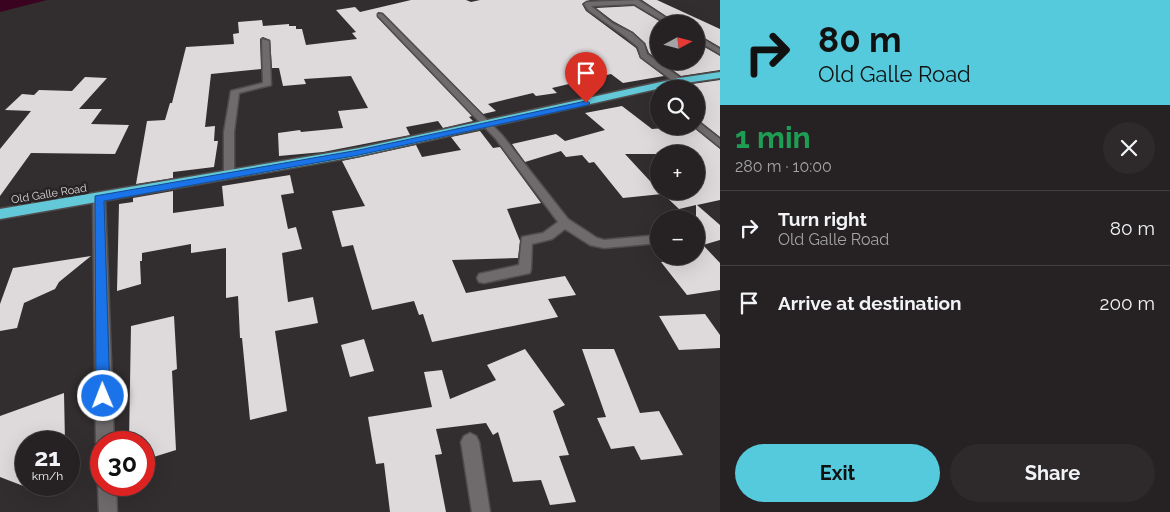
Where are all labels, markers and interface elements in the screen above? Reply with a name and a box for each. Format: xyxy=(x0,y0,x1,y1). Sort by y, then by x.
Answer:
north arrow xyxy=(650,15,705,70)
map controls xyxy=(650,15,705,265)
text: 80 m xyxy=(818,19,902,60)
icon: right xyxy=(735,20,800,85)
pin xyxy=(565,52,607,103)
icon: arrive xyxy=(572,59,600,87)
text: Old Galle Road xyxy=(818,61,971,87)
button: search xyxy=(650,80,705,135)
text: 1 min xyxy=(735,120,811,155)
button: close xyxy=(1103,122,1155,174)
button: + xyxy=(650,145,705,200)
text: 280 m · 10:00 xyxy=(735,157,832,176)
street label: Old Galle Road xyxy=(10,182,88,206)
text: Turn right xyxy=(778,208,867,230)
button: − xyxy=(650,210,705,265)
icon: right xyxy=(735,214,763,242)
text: 80 m xyxy=(1110,217,1155,239)
text: Old Galle Road xyxy=(778,230,889,249)
icon: arrive xyxy=(735,289,763,317)
text: Arrive at destination xyxy=(778,292,962,314)
text: 200 m xyxy=(1100,292,1155,314)
position arrow xyxy=(76,369,128,421)
speed limit sign: 30 xyxy=(90,431,155,496)
text: 21 xyxy=(34,442,61,472)
button: Exit xyxy=(735,444,940,502)
button: Share xyxy=(950,444,1155,502)
text: km/h xyxy=(32,469,63,483)

